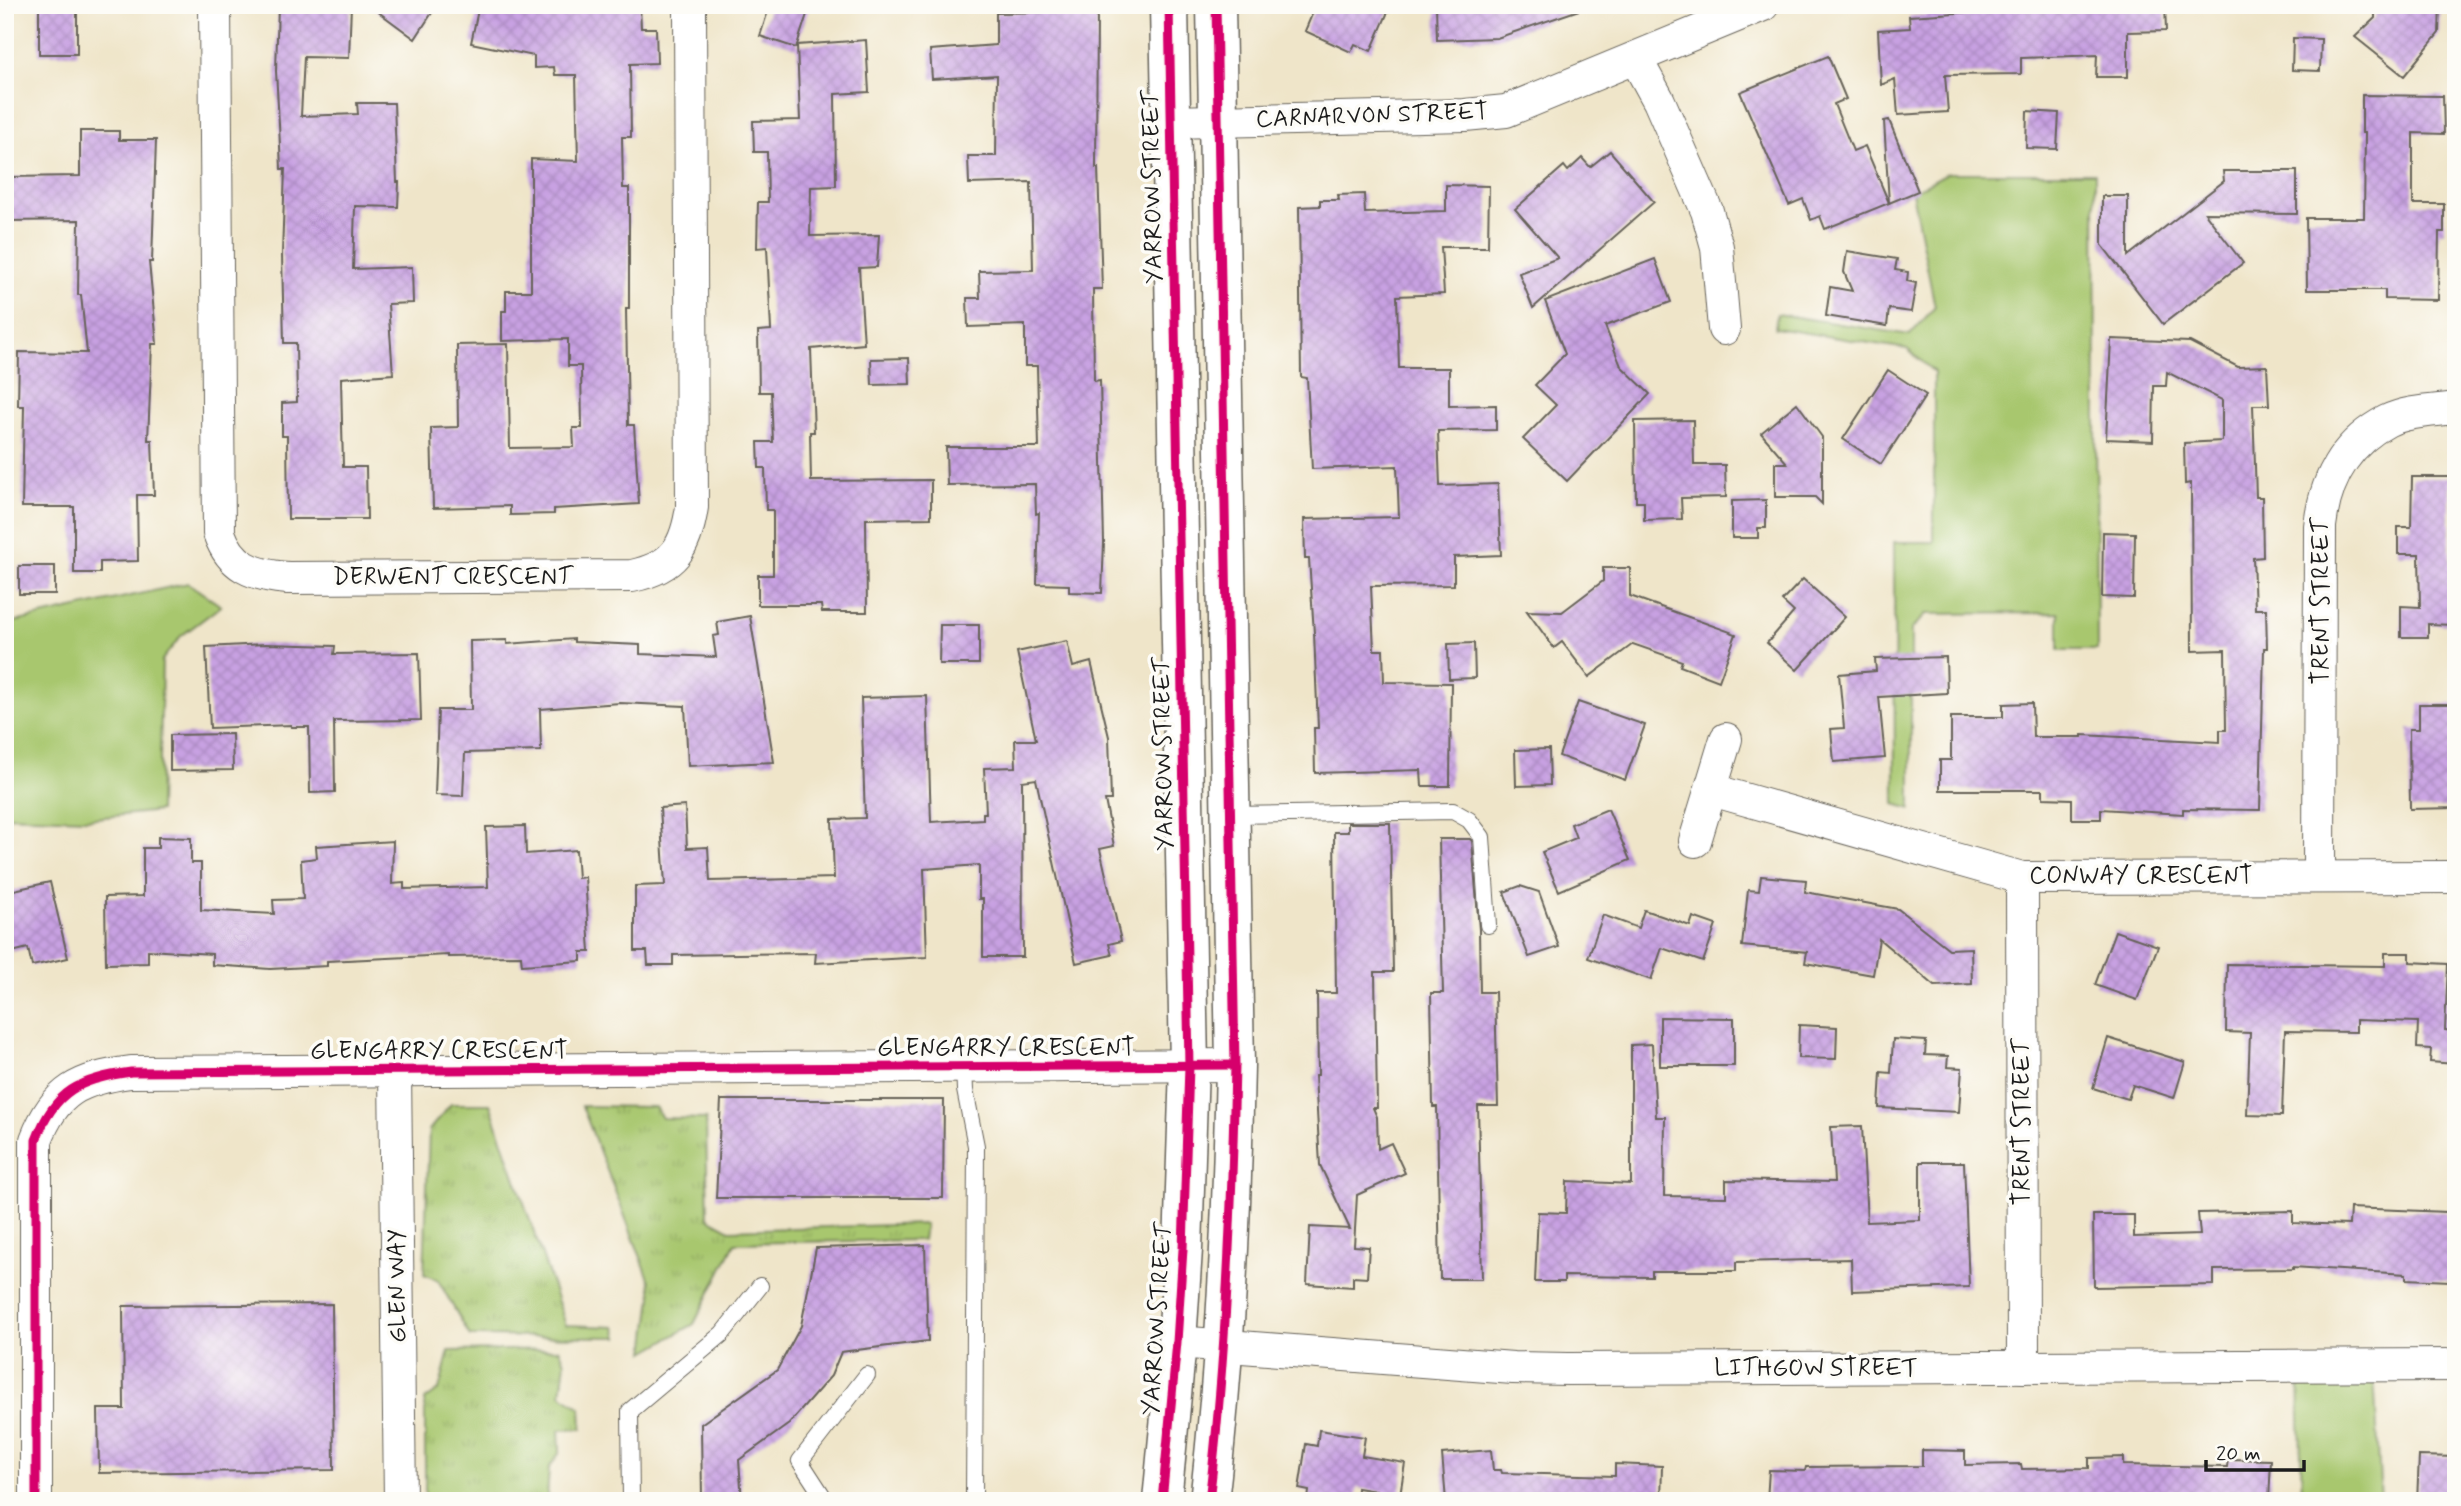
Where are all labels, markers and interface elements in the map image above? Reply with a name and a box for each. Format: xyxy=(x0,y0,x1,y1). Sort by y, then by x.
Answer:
street label: YARROW STREET xyxy=(1136,89,1170,284)
street label: CARNARVON STREET xyxy=(1255,96,1489,136)
street label: TRENT STREET xyxy=(2306,517,2337,684)
street label: DERWENT CRESCENT xyxy=(333,562,574,593)
street label: YARROW STREET xyxy=(1147,656,1181,851)
street label: CONWAY CRESCENT xyxy=(2029,861,2253,892)
street label: GLENGARRY CRESCENT xyxy=(877,1033,1135,1064)
street label: GLENGARRY CRESCENT xyxy=(310,1036,568,1067)
street label: TRENT STREET xyxy=(2007,1038,2038,1205)
street label: YARROW STREET xyxy=(1136,1221,1180,1417)
street label: GLEN WAY xyxy=(382,1229,414,1343)
street label: LITHGOW STREET xyxy=(1714,1353,1918,1384)
scale bar xyxy=(2206,1429,2304,1473)
text: 20 m xyxy=(2216,1440,2261,1468)

